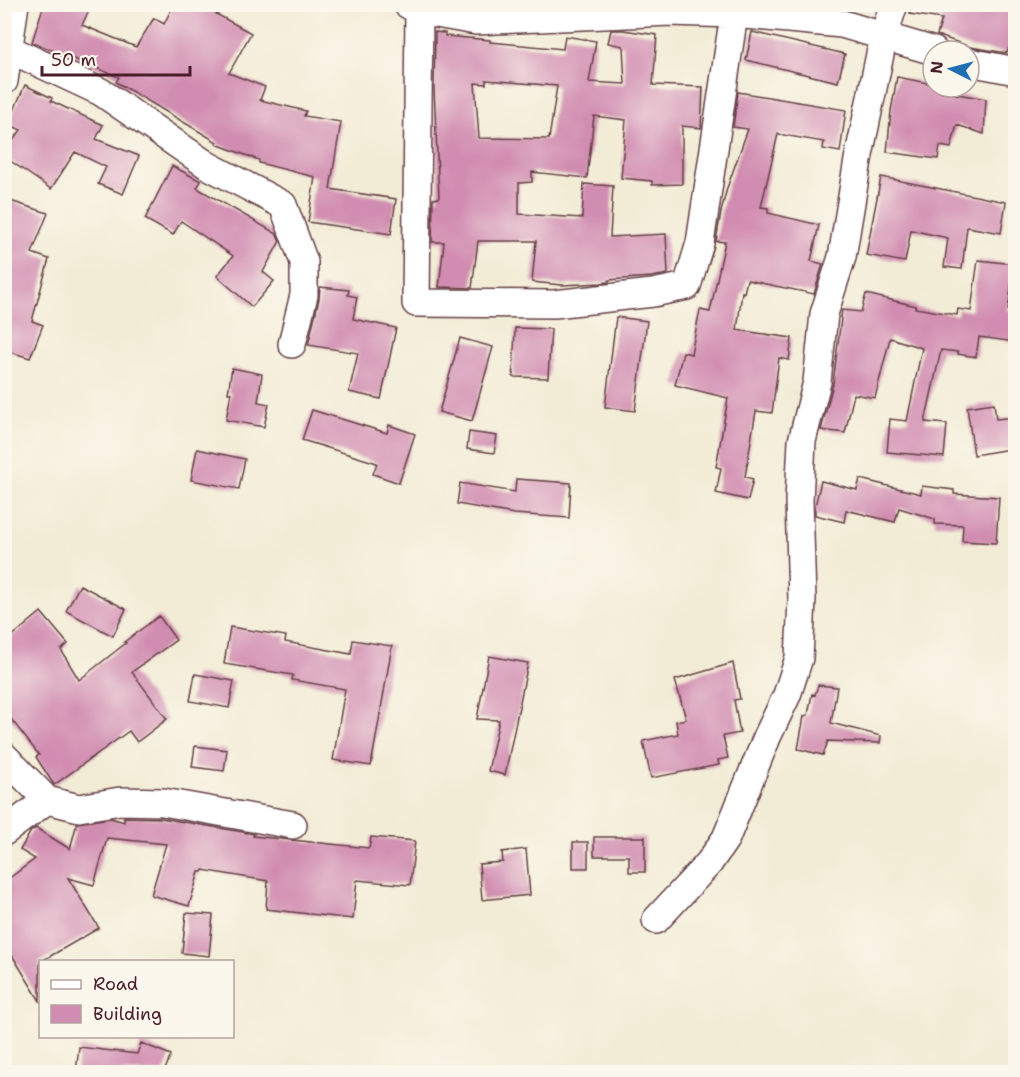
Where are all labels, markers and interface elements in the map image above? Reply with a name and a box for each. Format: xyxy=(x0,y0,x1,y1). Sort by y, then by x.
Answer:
scale bar xyxy=(42,39,190,77)
north arrow xyxy=(921,39,981,99)
text: 50 m xyxy=(51,48,96,72)
text: N xyxy=(925,60,948,75)
legend xyxy=(39,960,234,1038)
text: Road xyxy=(93,972,138,996)
text: Building xyxy=(93,1002,162,1026)

